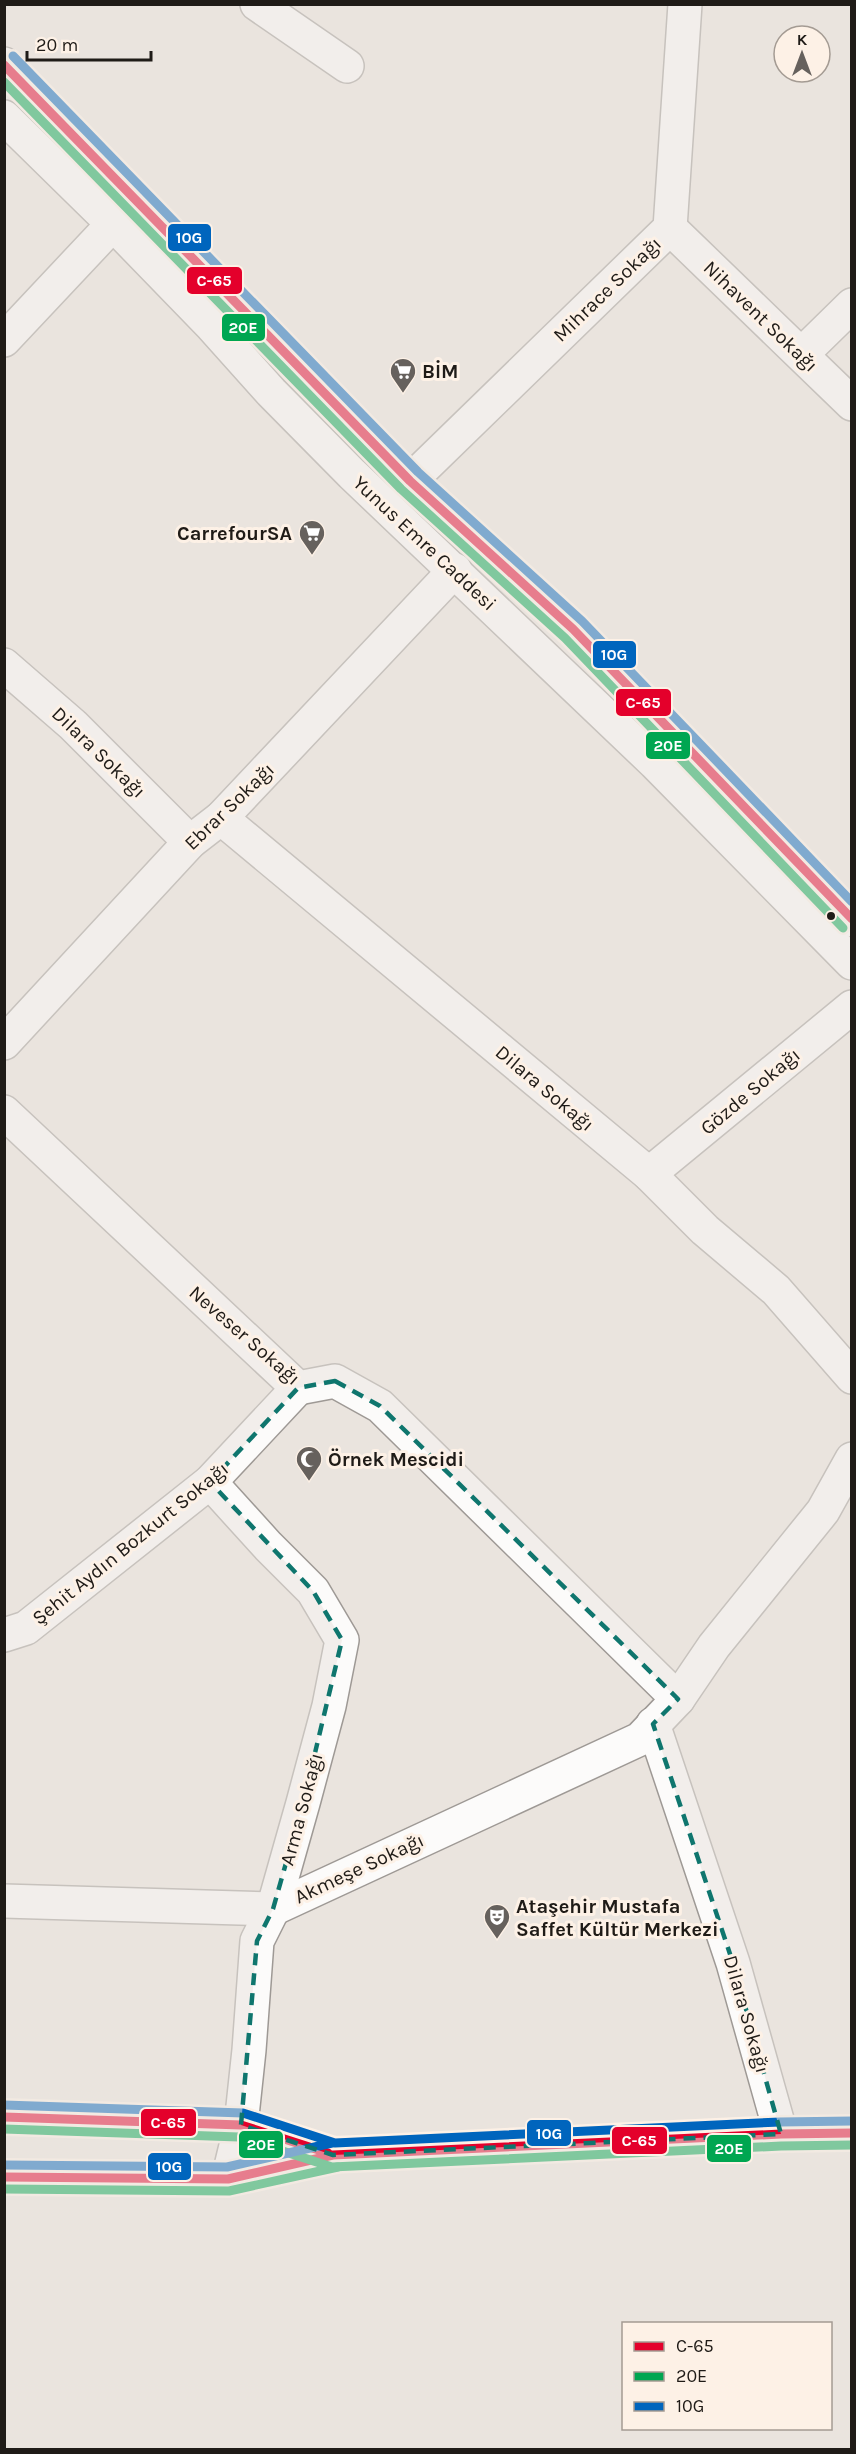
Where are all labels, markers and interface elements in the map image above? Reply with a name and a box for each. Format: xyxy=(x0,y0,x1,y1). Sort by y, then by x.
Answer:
scale bar xyxy=(27,24,152,62)
north arrow xyxy=(772,24,832,84)
text: K xyxy=(797,30,808,49)
text: 20 m xyxy=(36,34,78,56)
line badge: 10G xyxy=(167,223,212,252)
text: 10G xyxy=(176,228,202,247)
street label: Mihrace Sokağı xyxy=(549,232,666,347)
street label: Nihavent Sokağı xyxy=(699,256,823,377)
line badge: C-65 xyxy=(186,266,243,295)
text: C-65 xyxy=(196,271,232,290)
line badge: 20E xyxy=(221,313,266,342)
text: 20E xyxy=(228,318,258,337)
supermarket icon: BİM xyxy=(388,356,418,394)
place label: BİM xyxy=(422,360,459,383)
street label: Yunus Emre Caddesi xyxy=(348,471,501,616)
supermarket icon: CarrefourSA xyxy=(297,518,327,556)
place label: CarrefourSA xyxy=(177,522,292,545)
line badge: 10G xyxy=(592,640,637,669)
text: 10G xyxy=(601,645,627,664)
line badge: C-65 xyxy=(615,688,672,717)
text: C-65 xyxy=(625,693,661,712)
street label: Dilara Sokağı xyxy=(47,702,150,803)
line badge: 20E xyxy=(645,731,691,760)
text: 20E xyxy=(653,736,683,755)
street label: Ebrar Sokağı xyxy=(180,758,279,855)
unlabelled marker xyxy=(825,910,837,922)
street label: Dilara Sokağı xyxy=(491,1041,599,1136)
street label: Gözde Sokağı xyxy=(696,1043,805,1140)
street label: Neveser Sokağı xyxy=(184,1281,305,1390)
mosque icon: Örnek Mescidi xyxy=(294,1444,324,1482)
place label: Örnek Mescidi xyxy=(328,1448,464,1471)
street label: Şehit Aydın Bozkurt Sokağı xyxy=(28,1457,233,1630)
street label: Arma Sokağı xyxy=(275,1750,328,1868)
street label: Akmeşe Sokağı xyxy=(291,1828,427,1908)
place label: Ataşehir Mustafa Saffet Kültür Merkezi xyxy=(516,1895,719,1941)
theatre icon: Ataşehir Mustafa Saffet Kültür Merkezi xyxy=(482,1902,512,1940)
street label: Dilara Sokağı xyxy=(719,1953,774,2076)
line badge: C-65 xyxy=(140,2108,197,2137)
text: C-65 xyxy=(150,2113,186,2132)
line badge: 10G xyxy=(526,2119,572,2147)
text: 10G xyxy=(536,2124,562,2143)
line badge: C-65 xyxy=(611,2126,668,2155)
line badge: 20E xyxy=(238,2130,284,2159)
text: C-65 xyxy=(621,2131,657,2150)
line badge: 20E xyxy=(706,2134,752,2163)
text: 20E xyxy=(246,2135,276,2154)
text: 20E xyxy=(714,2139,744,2158)
line badge: 10G xyxy=(147,2152,192,2181)
text: 10G xyxy=(156,2157,182,2176)
legend xyxy=(622,2322,832,2430)
text: C-65 xyxy=(676,2335,714,2357)
text: 20E xyxy=(676,2365,707,2387)
text: 10G xyxy=(676,2395,704,2417)

